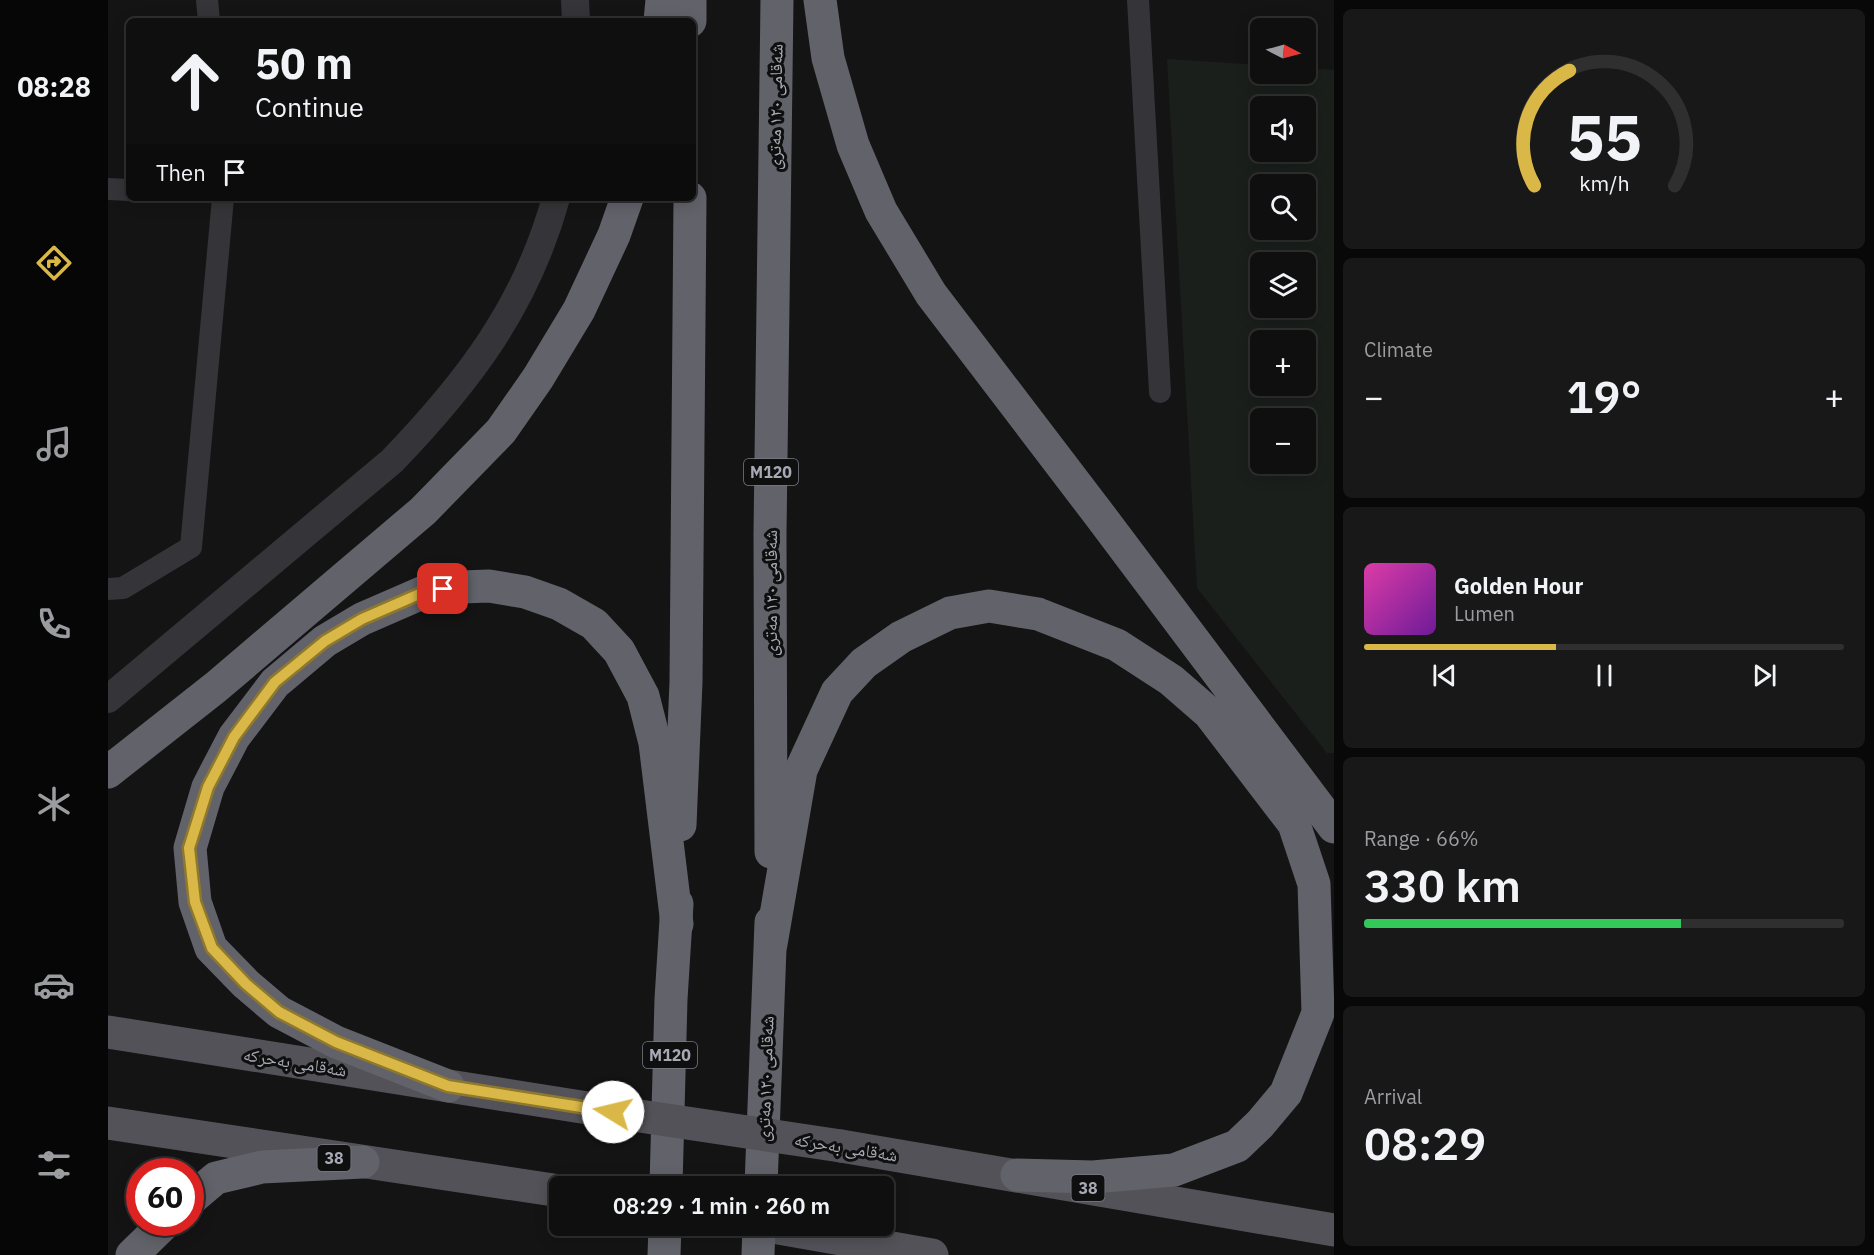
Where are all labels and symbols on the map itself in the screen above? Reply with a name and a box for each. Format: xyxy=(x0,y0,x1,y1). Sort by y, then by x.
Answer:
north arrow xyxy=(1250,18,1316,84)
street label: شەقامی ١٢٠ مەتری xyxy=(762,44,788,170)
road number: M120 xyxy=(744,459,798,485)
street label: شەقامی ١٢٠ مەتری xyxy=(759,530,782,656)
pin xyxy=(417,563,468,614)
street label: شەقامی ١٢٠ مەتری xyxy=(751,1015,779,1143)
street label: شەقامی بەحرکە xyxy=(242,1042,348,1082)
road number: M120 xyxy=(643,1042,697,1068)
position arrow xyxy=(581,1080,645,1144)
street label: شەقامی بەحرکە xyxy=(793,1127,899,1167)
road number: 38 xyxy=(318,1145,350,1171)
speed limit sign: 60 xyxy=(126,1158,204,1236)
road number: 38 xyxy=(1072,1175,1104,1201)

